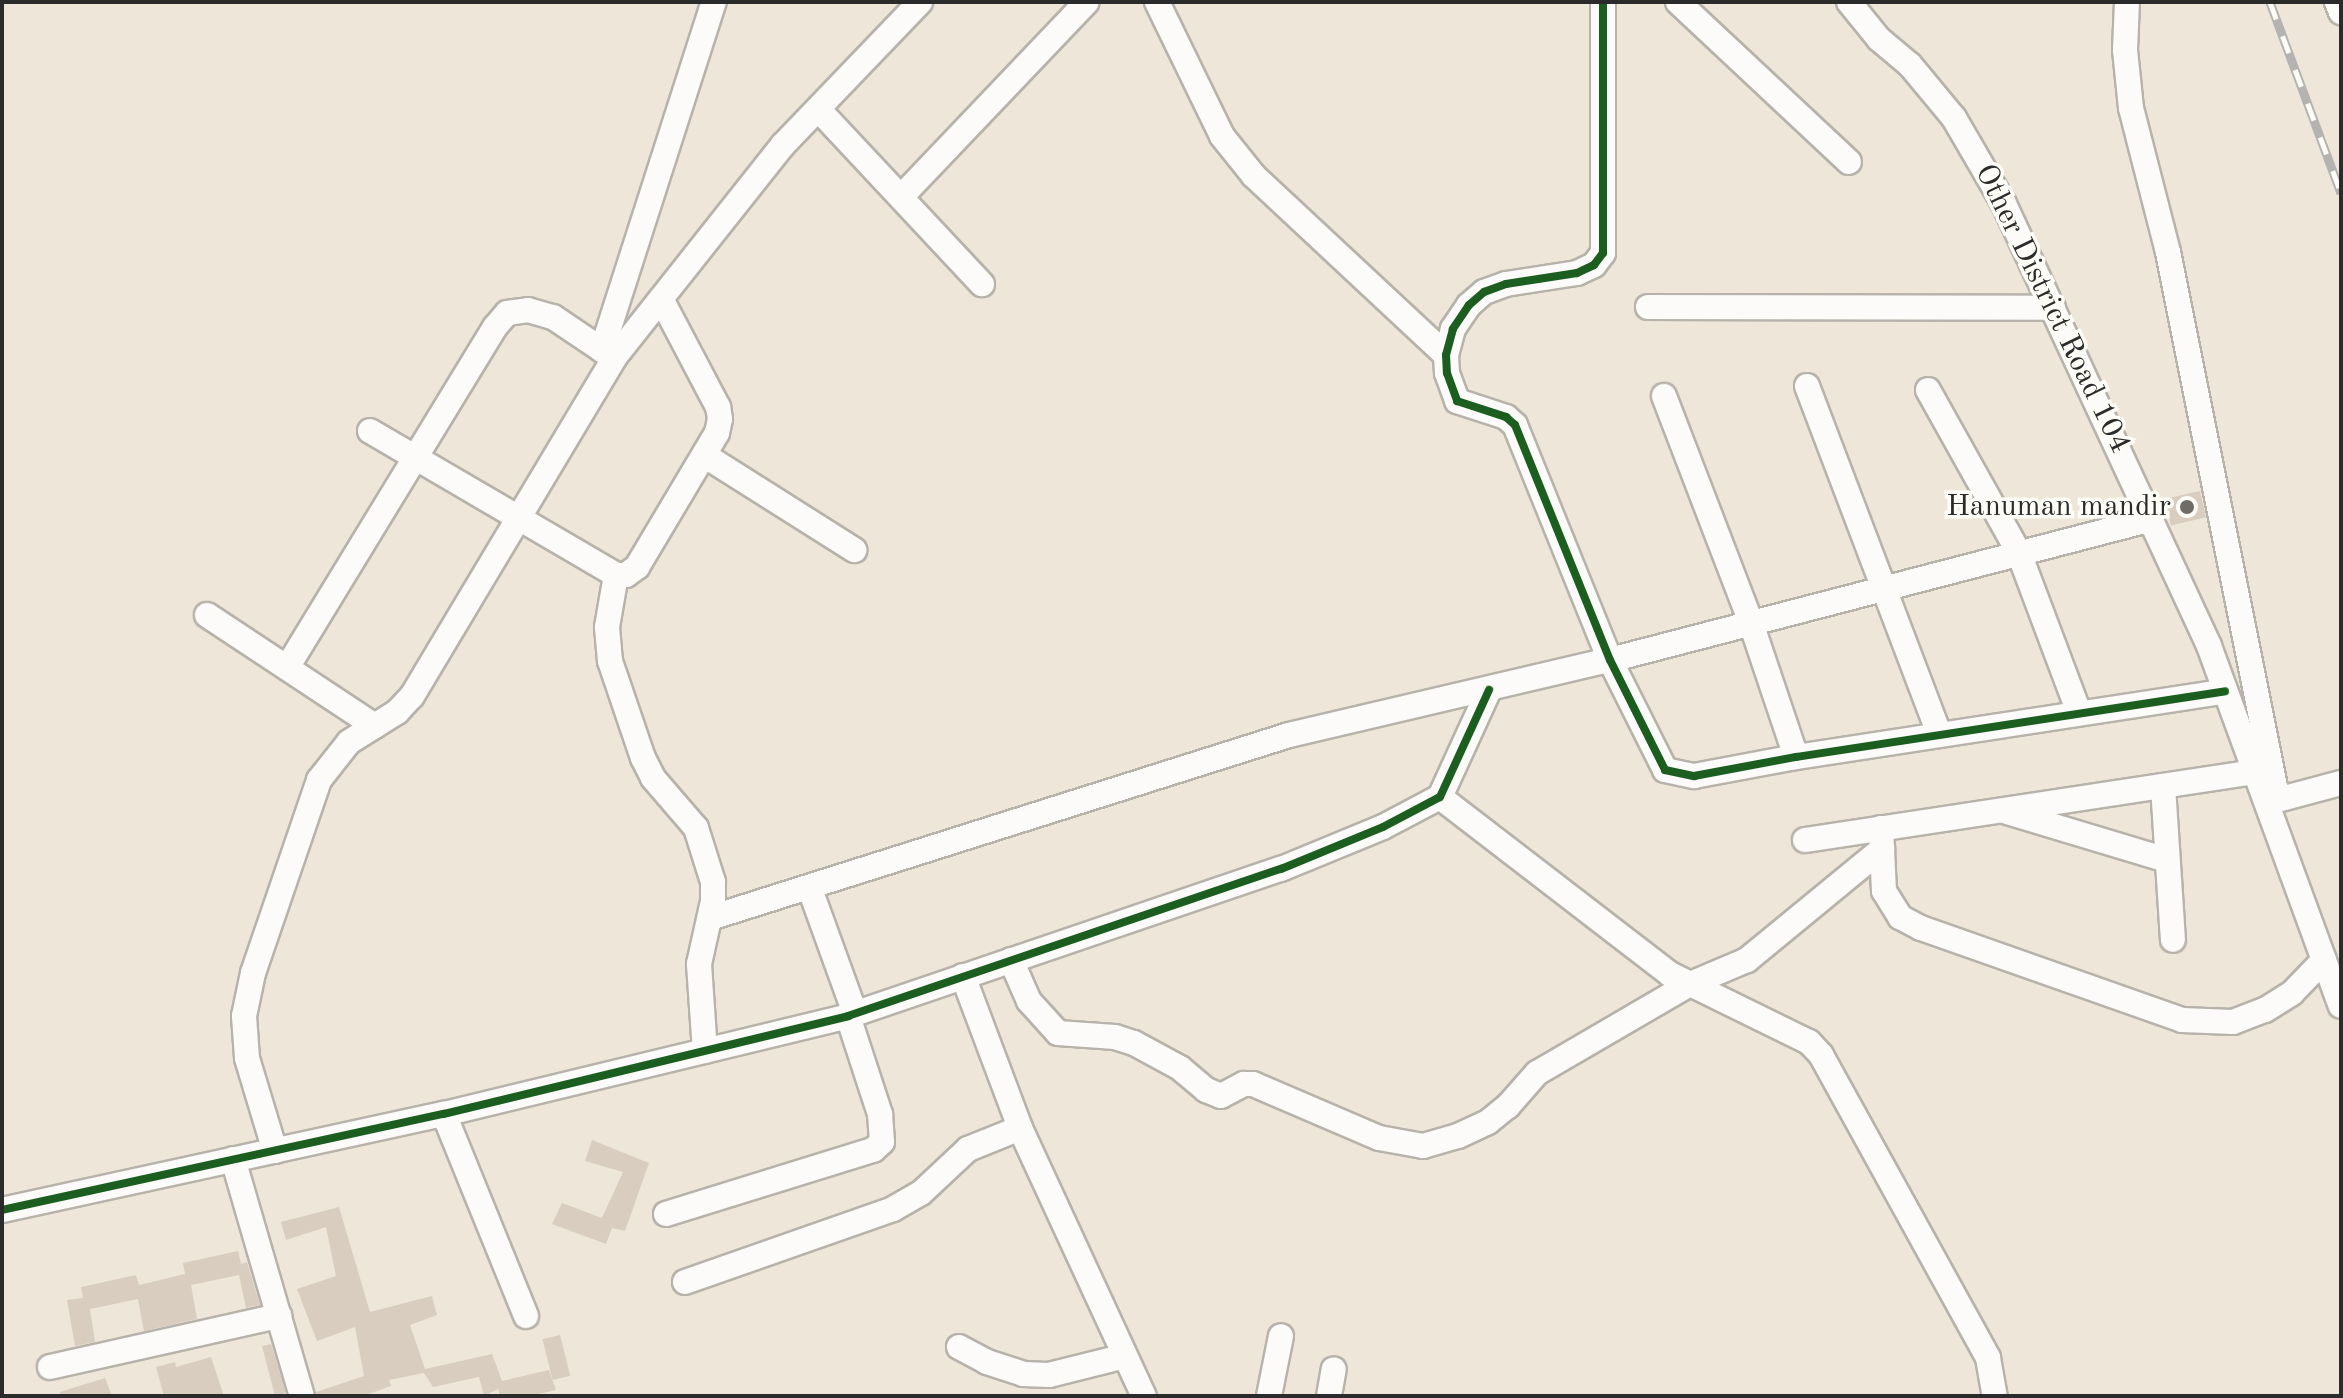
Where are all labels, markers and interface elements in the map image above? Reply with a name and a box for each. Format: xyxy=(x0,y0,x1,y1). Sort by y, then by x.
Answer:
street label: Other District Road 104 xyxy=(1966,159,2138,459)
place label: Hanuman mandir xyxy=(1946,489,2171,525)
marker: Hanuman mandir xyxy=(2178,498,2196,516)

